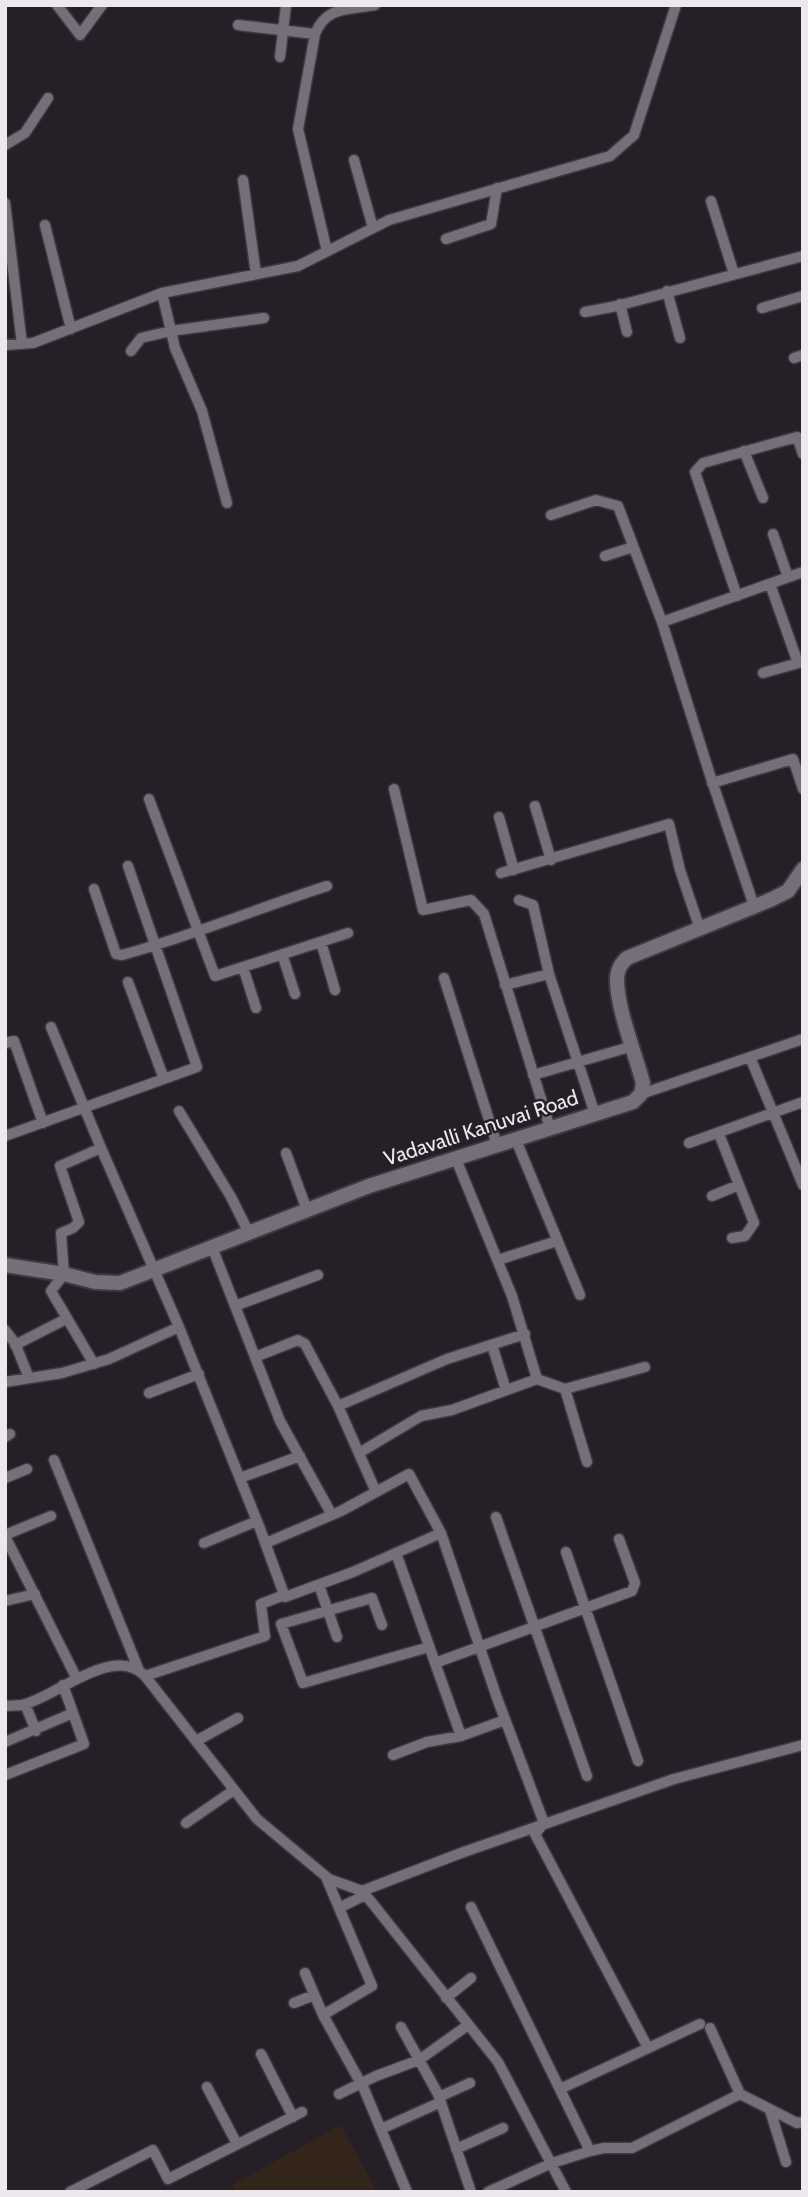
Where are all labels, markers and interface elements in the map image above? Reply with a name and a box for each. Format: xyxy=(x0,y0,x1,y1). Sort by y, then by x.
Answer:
street label: Vadavalli Kanuvai Road xyxy=(381,1084,581,1171)

